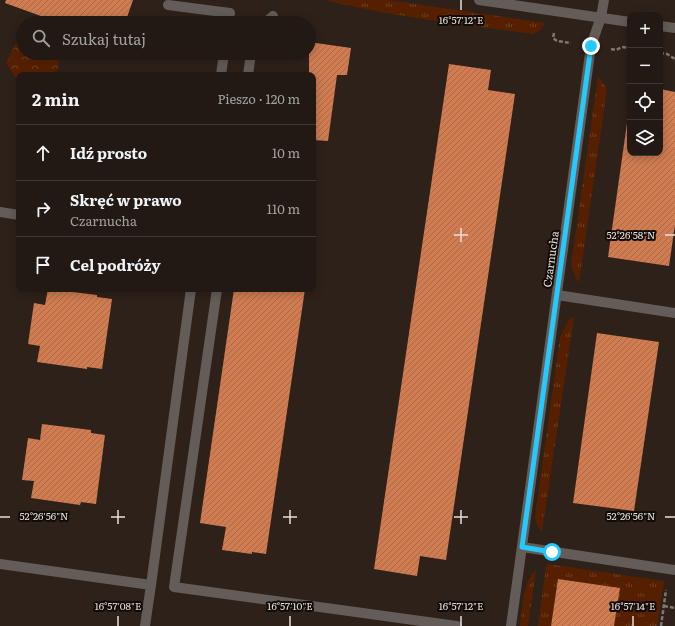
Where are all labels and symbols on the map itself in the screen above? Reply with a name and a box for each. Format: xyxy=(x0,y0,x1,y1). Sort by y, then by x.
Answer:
text: 16°57'12"E xyxy=(439,12,483,27)
route end xyxy=(582,37,600,55)
text: 52°26'58"N xyxy=(607,227,655,242)
street label: Czarnucha xyxy=(538,230,562,288)
text: 52°26'56"N xyxy=(20,508,68,523)
text: 52°26'56"N xyxy=(607,508,655,523)
route start xyxy=(543,543,561,561)
text: 16°57'08"E xyxy=(95,598,141,613)
text: 16°57'10"E xyxy=(267,598,313,613)
text: 16°57'12"E xyxy=(439,598,483,613)
text: 16°57'14"E xyxy=(611,598,655,613)

